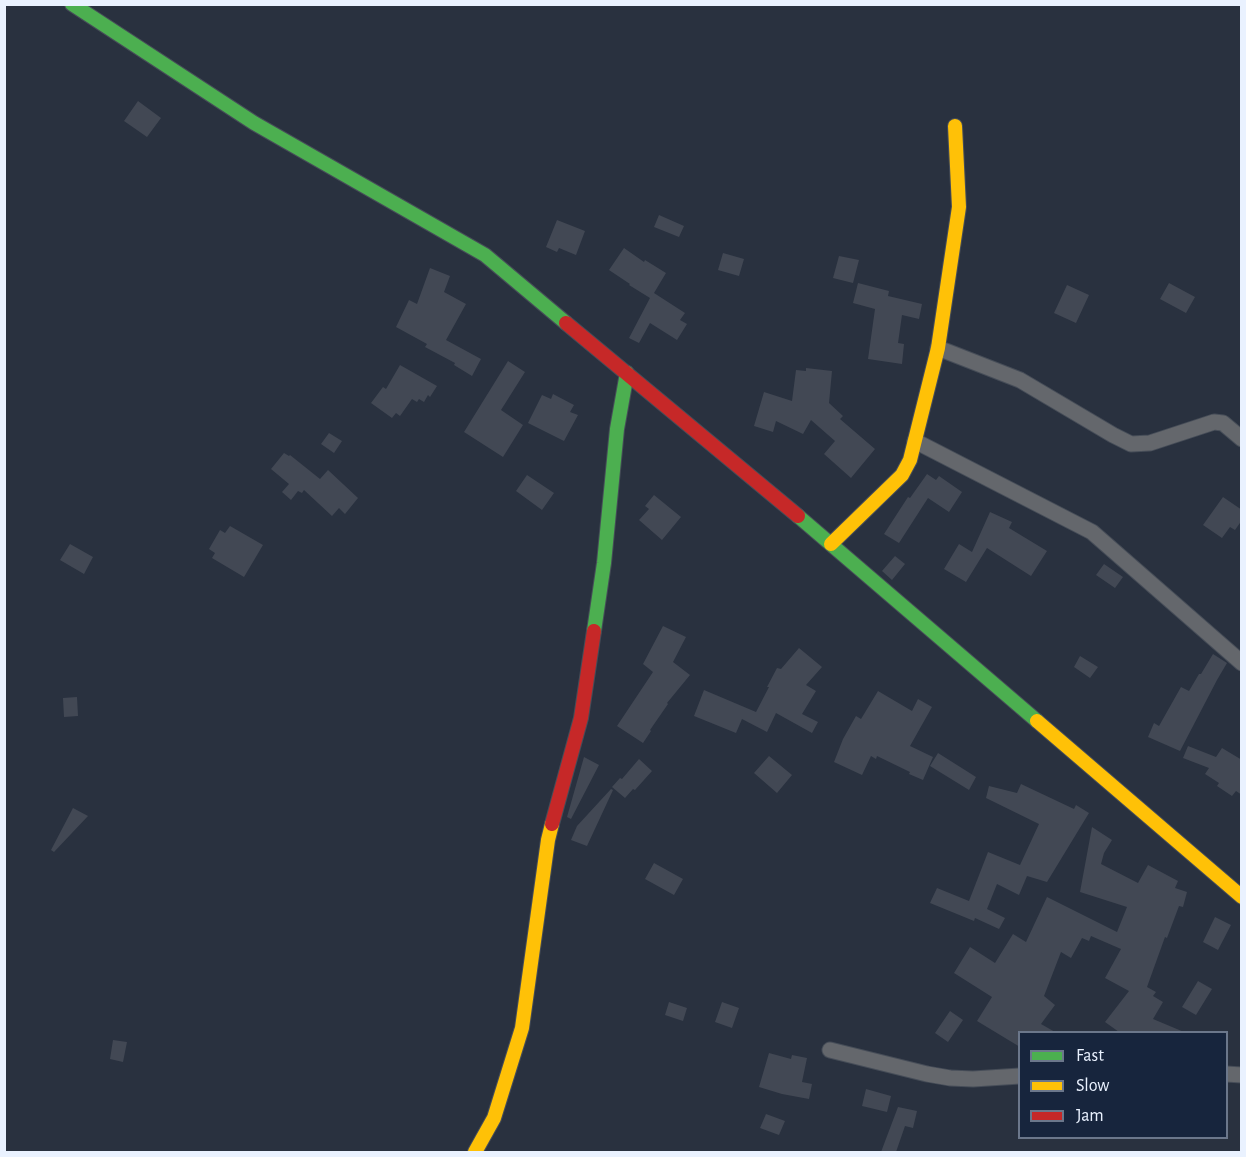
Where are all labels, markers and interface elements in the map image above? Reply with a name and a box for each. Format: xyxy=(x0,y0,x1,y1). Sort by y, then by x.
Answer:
legend xyxy=(1018,1031,1228,1139)
text: Fast xyxy=(1076,1047,1104,1065)
text: Slow xyxy=(1076,1077,1109,1095)
text: Jam xyxy=(1076,1107,1104,1125)

